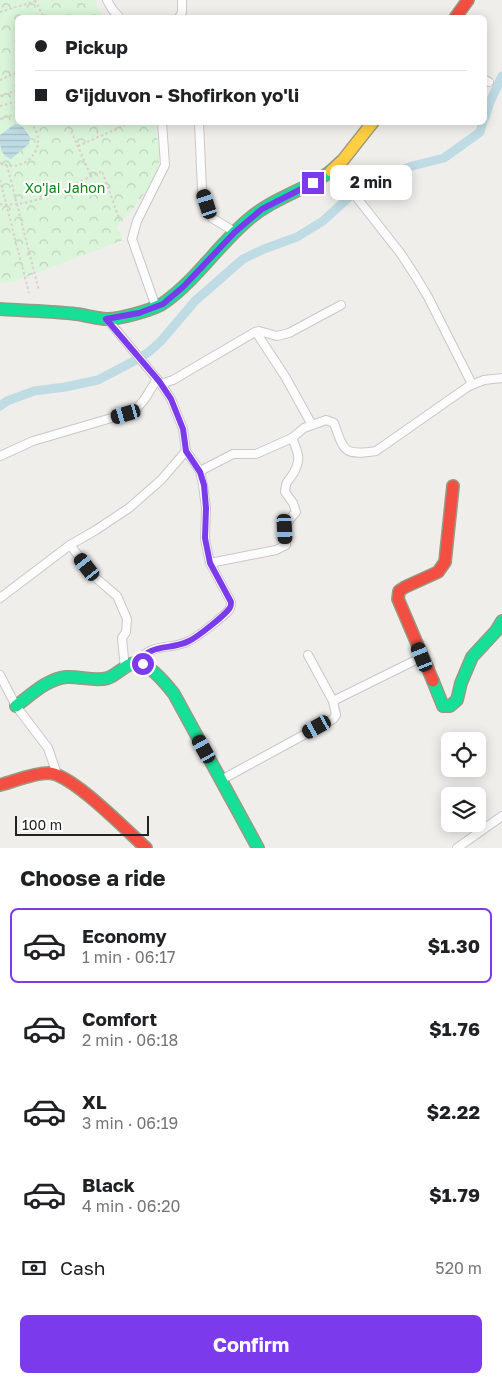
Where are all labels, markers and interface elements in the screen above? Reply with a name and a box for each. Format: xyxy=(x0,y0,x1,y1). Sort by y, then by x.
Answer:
text: Pickup xyxy=(65,35,128,58)
text: G'ijduvon - Shofirkon yo'li xyxy=(65,83,299,106)
callout: 2 min xyxy=(330,166,413,200)
route end xyxy=(302,172,324,194)
text: 2 min xyxy=(350,172,392,192)
park label: Xo'jai Jahon xyxy=(25,179,105,196)
car xyxy=(195,187,218,221)
car xyxy=(109,403,142,425)
car xyxy=(276,514,293,544)
car xyxy=(71,551,102,583)
car xyxy=(409,640,434,674)
route start xyxy=(132,653,154,675)
car xyxy=(300,713,333,741)
car xyxy=(190,732,217,766)
map controls xyxy=(441,732,486,832)
button: locate xyxy=(441,732,486,777)
button: layers xyxy=(441,787,486,832)
scale bar xyxy=(15,813,149,836)
text: 100 m xyxy=(22,816,62,833)
text: Choose a ride xyxy=(20,864,166,891)
icon: car xyxy=(22,923,67,968)
text: Economy xyxy=(82,924,167,947)
text: $1.30 xyxy=(427,934,480,957)
text: 1 min · 06:17 xyxy=(82,947,176,967)
icon: car xyxy=(22,1006,67,1051)
text: Comfort xyxy=(82,1007,157,1030)
text: $1.76 xyxy=(429,1017,480,1040)
text: 2 min · 06:18 xyxy=(82,1030,178,1050)
icon: car xyxy=(22,1089,67,1134)
text: XL xyxy=(82,1090,107,1113)
text: $2.22 xyxy=(426,1100,480,1123)
text: 3 min · 06:19 xyxy=(82,1113,178,1133)
icon: car xyxy=(22,1172,67,1217)
text: Black xyxy=(82,1173,135,1196)
text: $1.79 xyxy=(429,1183,480,1206)
text: 4 min · 06:20 xyxy=(82,1196,180,1216)
icon: cash xyxy=(20,1254,48,1282)
text: Cash xyxy=(60,1256,105,1279)
text: 520 m xyxy=(435,1258,482,1278)
button: Confirm xyxy=(20,1315,482,1373)

